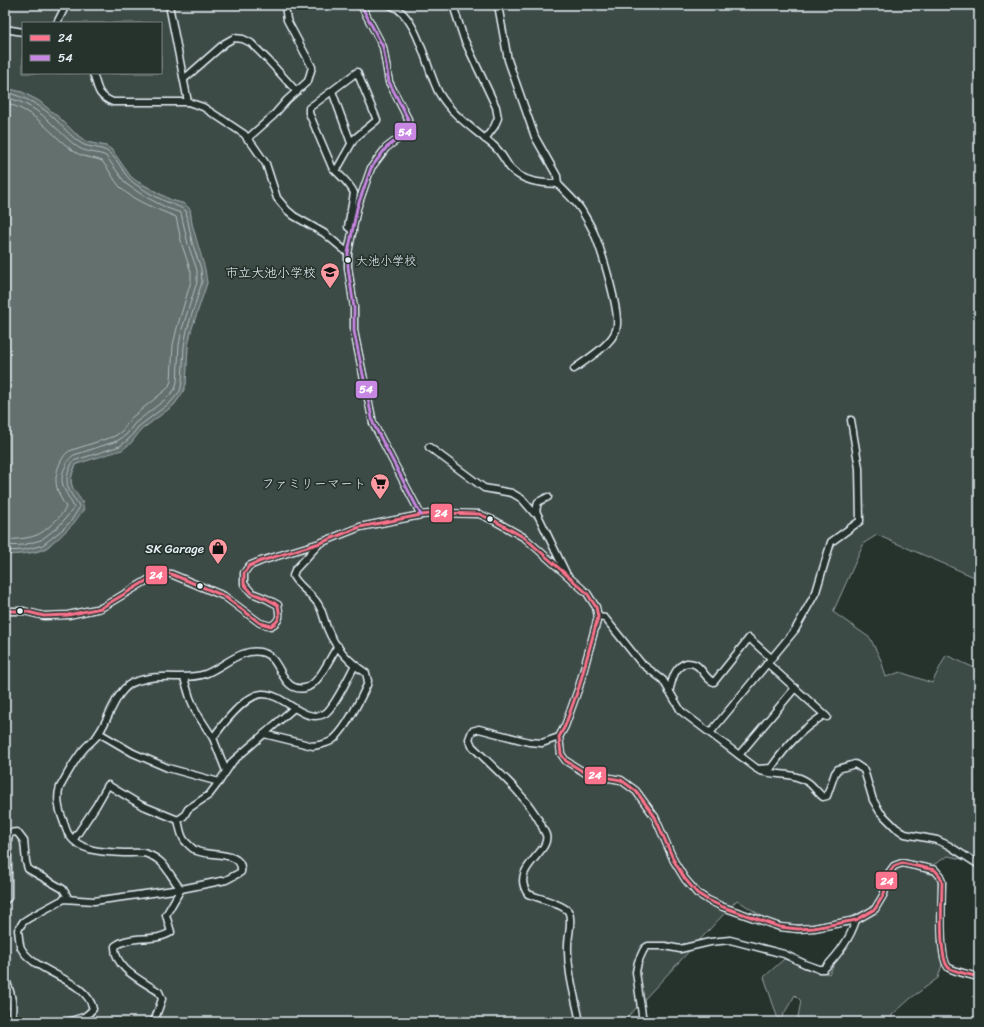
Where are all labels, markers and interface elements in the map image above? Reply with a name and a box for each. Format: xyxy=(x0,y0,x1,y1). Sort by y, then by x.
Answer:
legend xyxy=(22,22,162,74)
text: 24 xyxy=(58,27,73,49)
text: 54 xyxy=(58,47,73,69)
line badge: 54 xyxy=(394,122,417,141)
text: 54 xyxy=(398,123,412,142)
place label: 大池小学校 xyxy=(356,250,416,272)
marker: 大池小学校 xyxy=(343,255,353,265)
place label: 市立大池小学校 xyxy=(225,261,316,284)
school or university icon: 市立大池小学校 xyxy=(319,261,341,289)
line badge: 54 xyxy=(355,380,378,399)
text: 54 xyxy=(359,380,373,399)
place label: ファミリーマート xyxy=(262,472,366,495)
supermarket icon: ファミリーマート xyxy=(369,472,391,500)
line badge: 24 xyxy=(430,503,453,523)
text: 24 xyxy=(433,504,448,523)
unlabelled marker xyxy=(485,514,495,524)
place label: SK Garage xyxy=(145,537,204,560)
shop icon: SK Garage xyxy=(207,537,229,565)
line badge: 24 xyxy=(145,565,168,585)
text: 24 xyxy=(148,566,163,585)
unlabelled marker xyxy=(195,581,205,591)
unlabelled marker xyxy=(15,606,25,616)
line badge: 24 xyxy=(584,766,607,785)
text: 24 xyxy=(587,766,602,785)
line badge: 24 xyxy=(875,871,898,890)
text: 24 xyxy=(879,872,894,891)

